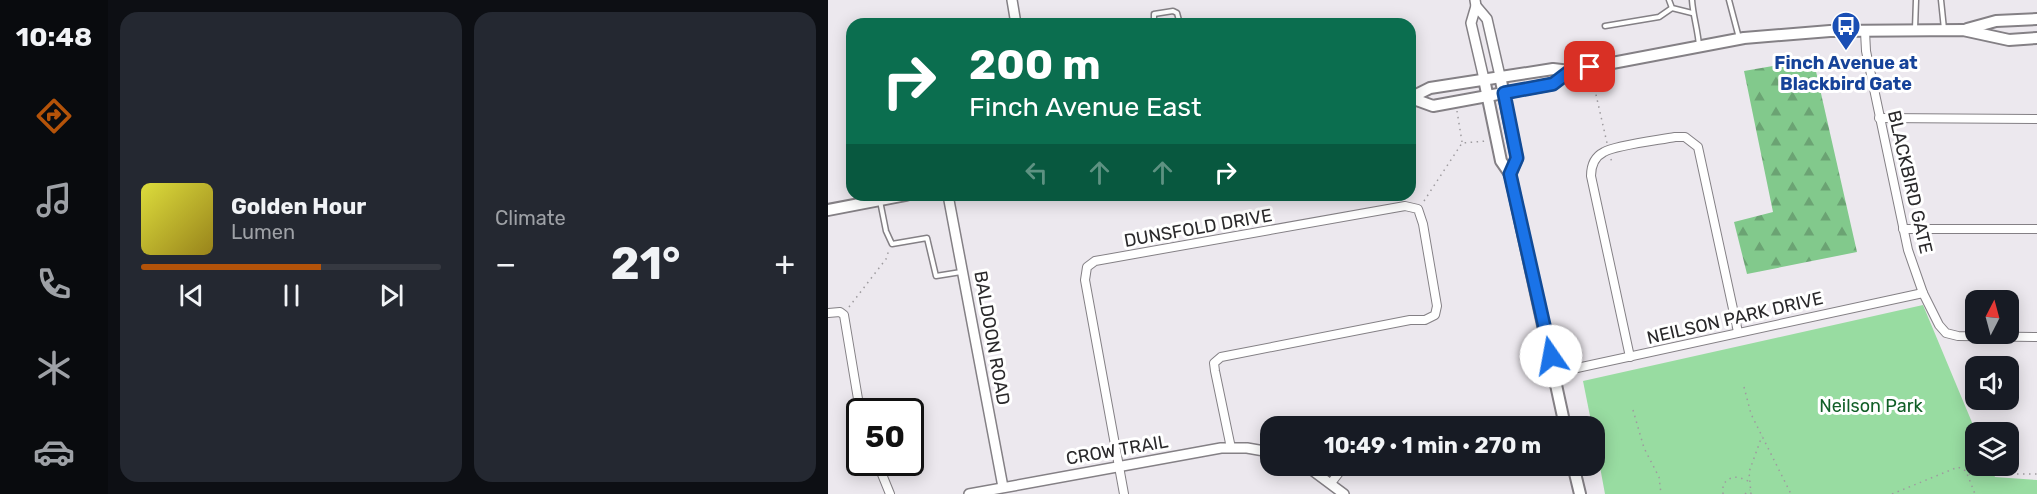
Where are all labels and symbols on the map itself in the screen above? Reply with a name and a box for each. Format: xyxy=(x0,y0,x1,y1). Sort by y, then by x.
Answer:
bus stop icon: Finch Avenue at Blackbird Gate xyxy=(1830,10,1862,52)
pin xyxy=(1564,41,1615,92)
place label: Finch Avenue at Blackbird Gate xyxy=(1774,52,1918,95)
street label: BLACKBIRD GATE xyxy=(1883,108,1937,256)
street label: DUNSFOLD DRIVE xyxy=(1122,204,1274,252)
street label: BALDOON ROAD xyxy=(969,269,1015,407)
street label: NEILSON PARK DRIVE xyxy=(1645,287,1825,349)
north arrow xyxy=(1965,290,2019,344)
position arrow xyxy=(1519,324,1583,388)
park label: Neilson Park xyxy=(1819,395,1924,417)
speed limit sign: 50 xyxy=(846,398,924,476)
street label: CROW TRAIL xyxy=(1064,430,1170,470)

